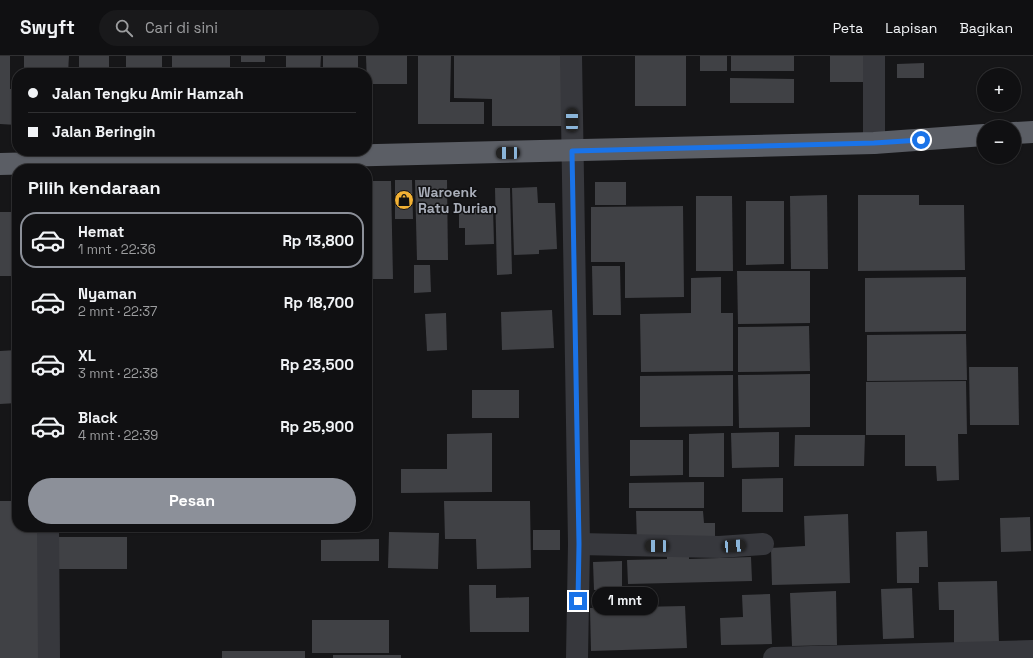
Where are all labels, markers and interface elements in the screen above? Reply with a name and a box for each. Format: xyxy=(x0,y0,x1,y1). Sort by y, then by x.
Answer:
search box xyxy=(99,10,379,46)
text: Swyft xyxy=(20,15,75,40)
icon: search xyxy=(113,17,135,39)
text: Cari di sini xyxy=(145,18,218,37)
text: Peta xyxy=(833,19,863,37)
text: Lapisan xyxy=(885,19,937,37)
text: Bagikan xyxy=(959,19,1013,37)
map controls xyxy=(977,68,1021,164)
button: + xyxy=(977,68,1021,112)
text: Jalan Tengku Amir Hamzah xyxy=(52,84,244,103)
car xyxy=(566,108,578,132)
button: − xyxy=(977,120,1021,164)
text: Jalan Beringin xyxy=(52,122,156,141)
route start xyxy=(912,131,930,149)
car xyxy=(496,147,520,159)
text: Pilih kendaraan xyxy=(28,176,161,199)
place label: Waroenk Ratu Durian xyxy=(418,183,497,217)
shop icon: Waroenk Ratu Durian xyxy=(393,189,415,211)
icon: car xyxy=(30,222,66,258)
text: Hemat xyxy=(78,222,124,241)
text: Rp 13,800 xyxy=(282,231,354,250)
text: 1 mnt · 22:36 xyxy=(78,241,156,258)
icon: car xyxy=(30,284,66,320)
text: Nyaman xyxy=(78,284,137,303)
text: Rp 18,700 xyxy=(284,293,354,312)
text: 2 mnt · 22:37 xyxy=(78,303,157,320)
icon: car xyxy=(30,346,66,382)
text: XL xyxy=(78,346,96,365)
text: Rp 23,500 xyxy=(280,355,354,374)
text: 3 mnt · 22:38 xyxy=(78,365,158,382)
icon: car xyxy=(30,408,66,444)
text: Black xyxy=(78,408,118,427)
text: Rp 25,900 xyxy=(280,417,354,436)
text: 4 mnt · 22:39 xyxy=(78,427,158,444)
button: Pesan xyxy=(28,478,356,524)
car xyxy=(722,539,746,553)
car xyxy=(645,540,669,552)
callout: 1 mnt xyxy=(592,587,658,615)
route end xyxy=(569,592,587,610)
text: 1 mnt xyxy=(608,592,642,609)

